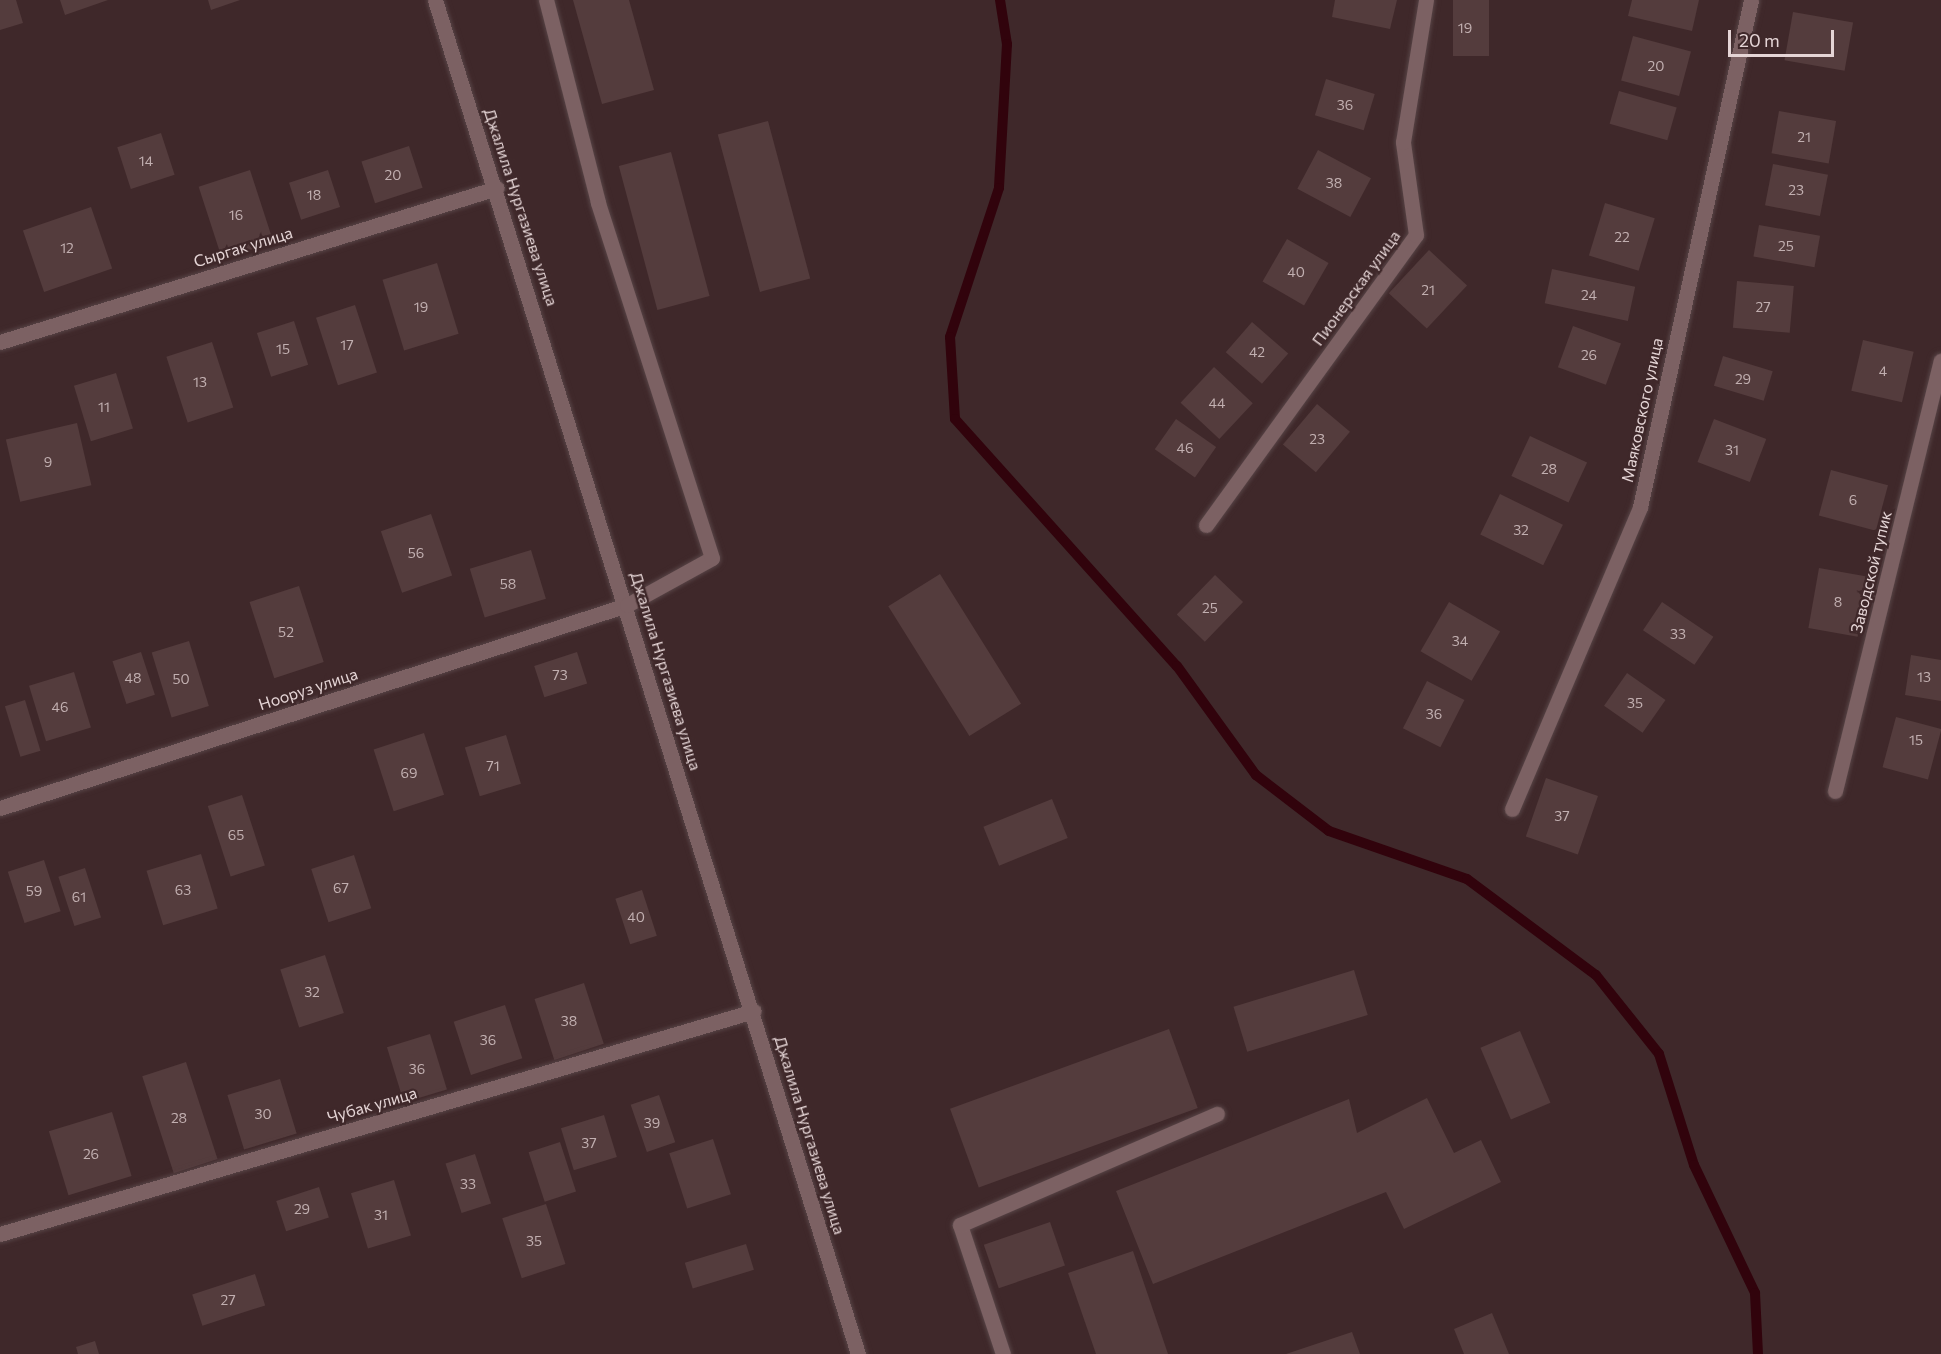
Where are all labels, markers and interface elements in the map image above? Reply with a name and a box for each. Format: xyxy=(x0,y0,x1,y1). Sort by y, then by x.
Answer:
scale bar xyxy=(1731,18,1838,56)
house number: 19 xyxy=(1458,20,1472,36)
text: 20 m xyxy=(1739,29,1780,51)
house number: 20 xyxy=(1648,58,1664,74)
house number: 36 xyxy=(1337,97,1353,113)
street label: Джалила Нургазиева улица xyxy=(480,106,562,308)
house number: 21 xyxy=(1797,129,1811,145)
house number: 14 xyxy=(139,153,153,169)
house number: 20 xyxy=(385,167,401,183)
house number: 38 xyxy=(1326,175,1342,191)
house number: 23 xyxy=(1788,182,1804,198)
house number: 18 xyxy=(307,187,321,203)
house number: 16 xyxy=(229,207,243,223)
street label: Сыргак улица xyxy=(191,223,295,271)
street label: Пионерская улица xyxy=(1308,227,1404,349)
house number: 22 xyxy=(1614,229,1630,245)
house number: 25 xyxy=(1778,238,1794,254)
house number: 12 xyxy=(60,240,74,256)
house number: 40 xyxy=(1287,264,1305,280)
house number: 21 xyxy=(1421,282,1435,298)
house number: 24 xyxy=(1581,287,1597,303)
house number: 19 xyxy=(414,299,428,315)
house number: 27 xyxy=(1755,299,1771,315)
street label: Маяковского улица xyxy=(1617,336,1667,484)
house number: 17 xyxy=(340,337,354,353)
house number: 15 xyxy=(276,341,290,357)
house number: 42 xyxy=(1249,344,1265,360)
house number: 26 xyxy=(1581,347,1597,363)
house number: 4 xyxy=(1879,363,1887,379)
house number: 29 xyxy=(1735,371,1751,387)
house number: 13 xyxy=(193,374,207,390)
house number: 44 xyxy=(1209,395,1225,411)
house number: 11 xyxy=(98,399,110,415)
house number: 23 xyxy=(1309,431,1325,447)
house number: 46 xyxy=(1177,440,1193,456)
house number: 31 xyxy=(1725,442,1739,458)
house number: 9 xyxy=(44,454,52,470)
house number: 28 xyxy=(1541,461,1557,477)
house number: 6 xyxy=(1849,492,1857,508)
street label: Заводской тупик xyxy=(1847,509,1895,635)
house number: 32 xyxy=(1513,522,1529,538)
house number: 56 xyxy=(408,545,424,561)
street label: Джалила Нургазиева улица xyxy=(627,569,705,773)
house number: 58 xyxy=(500,576,516,592)
house number: 8 xyxy=(1834,594,1842,610)
house number: 25 xyxy=(1202,600,1218,616)
house number: 52 xyxy=(278,624,294,640)
house number: 33 xyxy=(1670,626,1686,642)
house number: 34 xyxy=(1452,633,1468,649)
street label: Нооруз улица xyxy=(256,664,360,714)
house number: 73 xyxy=(552,667,568,683)
house number: 13 xyxy=(1917,669,1931,685)
house number: 48 xyxy=(125,670,141,686)
house number: 50 xyxy=(172,671,190,687)
house number: 35 xyxy=(1627,695,1643,711)
house number: 46 xyxy=(52,699,68,715)
house number: 36 xyxy=(1426,706,1442,722)
house number: 15 xyxy=(1909,732,1923,748)
house number: 71 xyxy=(486,758,500,774)
house number: 69 xyxy=(401,765,417,781)
house number: 37 xyxy=(1554,808,1570,824)
house number: 65 xyxy=(228,827,244,843)
house number: 67 xyxy=(333,880,349,896)
house number: 63 xyxy=(175,882,191,898)
house number: 59 xyxy=(26,883,42,899)
house number: 61 xyxy=(72,889,86,905)
house number: 40 xyxy=(627,909,645,925)
house number: 32 xyxy=(304,984,320,1000)
house number: 38 xyxy=(561,1013,577,1029)
house number: 36 xyxy=(480,1032,496,1048)
street label: Джалила Нургазиева улица xyxy=(771,1033,849,1237)
house number: 36 xyxy=(409,1061,425,1077)
street label: Чубак улица xyxy=(325,1083,419,1127)
house number: 30 xyxy=(254,1106,272,1122)
house number: 28 xyxy=(171,1110,187,1126)
house number: 39 xyxy=(644,1115,660,1131)
house number: 37 xyxy=(581,1135,597,1151)
house number: 26 xyxy=(83,1146,99,1162)
house number: 33 xyxy=(460,1176,476,1192)
house number: 29 xyxy=(294,1201,310,1217)
house number: 31 xyxy=(374,1207,388,1223)
house number: 35 xyxy=(526,1233,542,1249)
house number: 27 xyxy=(220,1292,236,1308)

